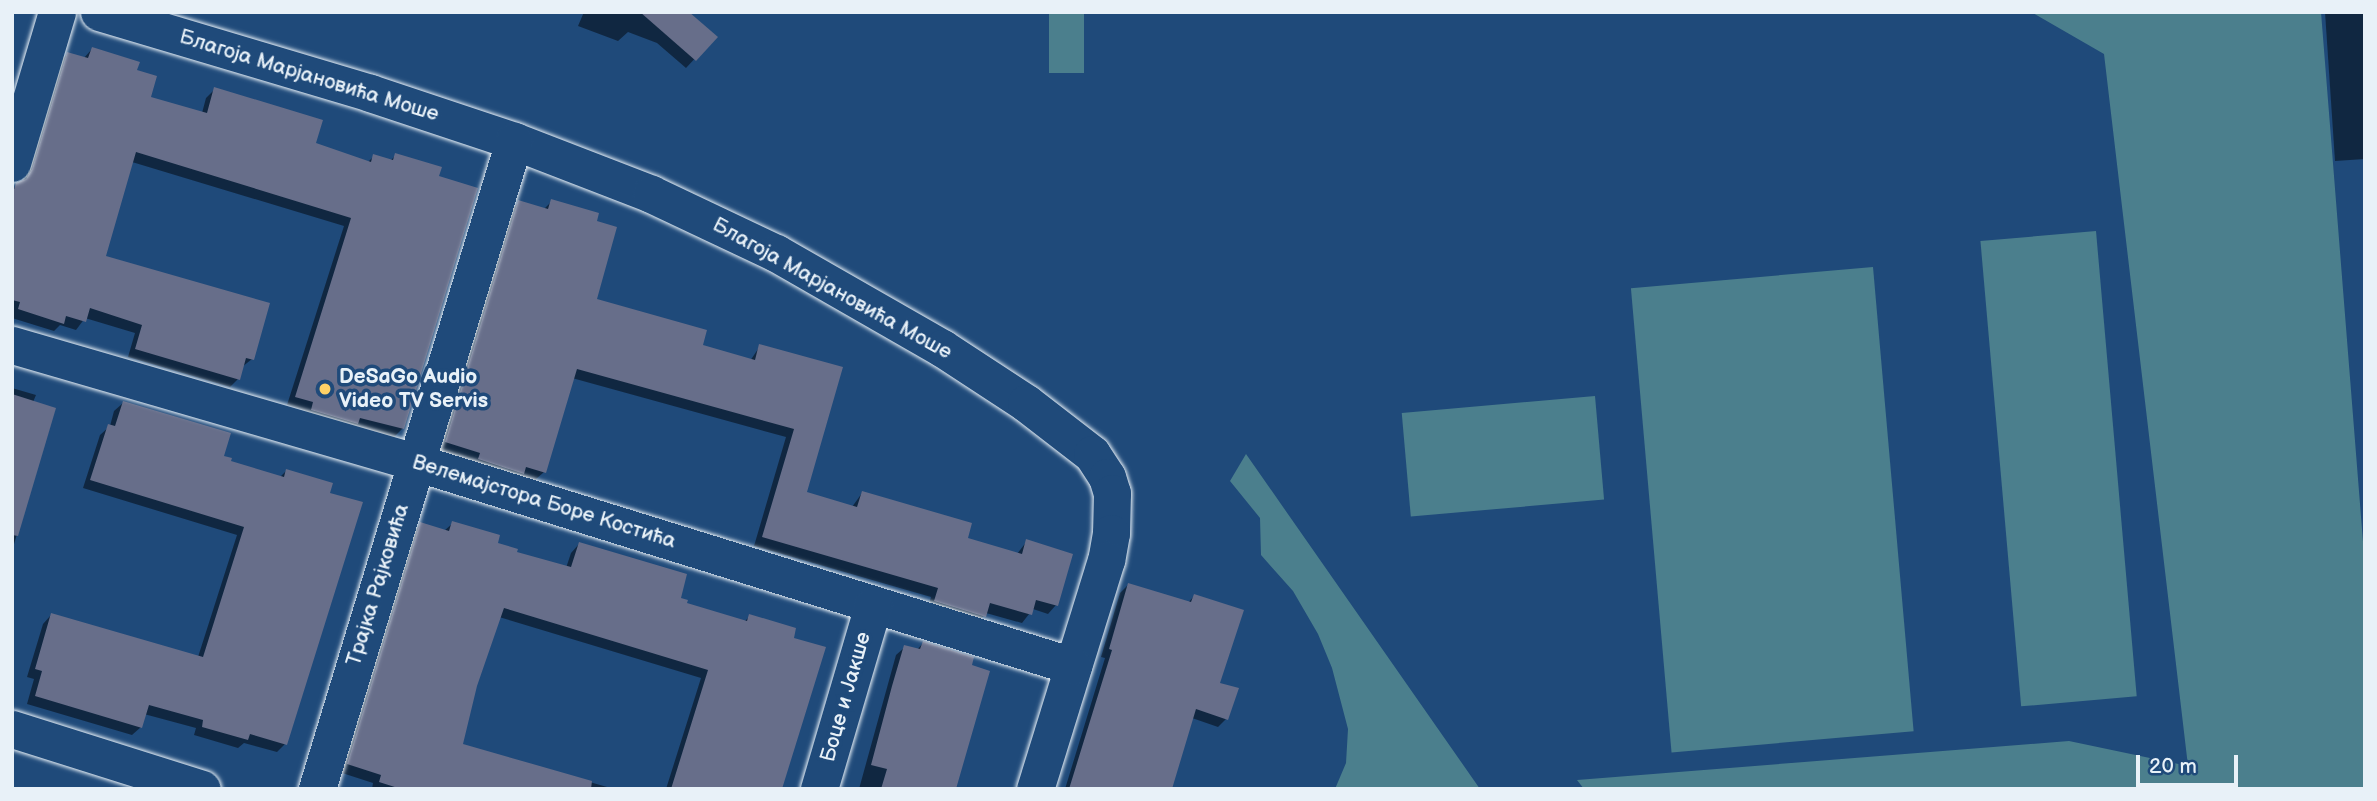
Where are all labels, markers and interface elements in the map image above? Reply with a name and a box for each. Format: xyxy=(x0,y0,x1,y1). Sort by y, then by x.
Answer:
street label: Благоја Марјановића Моше xyxy=(176,24,442,128)
street label: Благоја Марјановића Моше xyxy=(708,213,956,365)
place label: DeSaGo Audio Video TV Servis xyxy=(339,364,488,414)
marker: DeSaGo Audio Video TV Servis xyxy=(317,381,333,397)
street label: Велемајстора Боре Костића xyxy=(409,450,679,554)
street label: Трајка Рајковића xyxy=(341,501,415,669)
street label: Боце и Јакше xyxy=(815,629,877,765)
scale bar xyxy=(2139,742,2240,786)
text: 20 m xyxy=(2149,754,2197,779)

